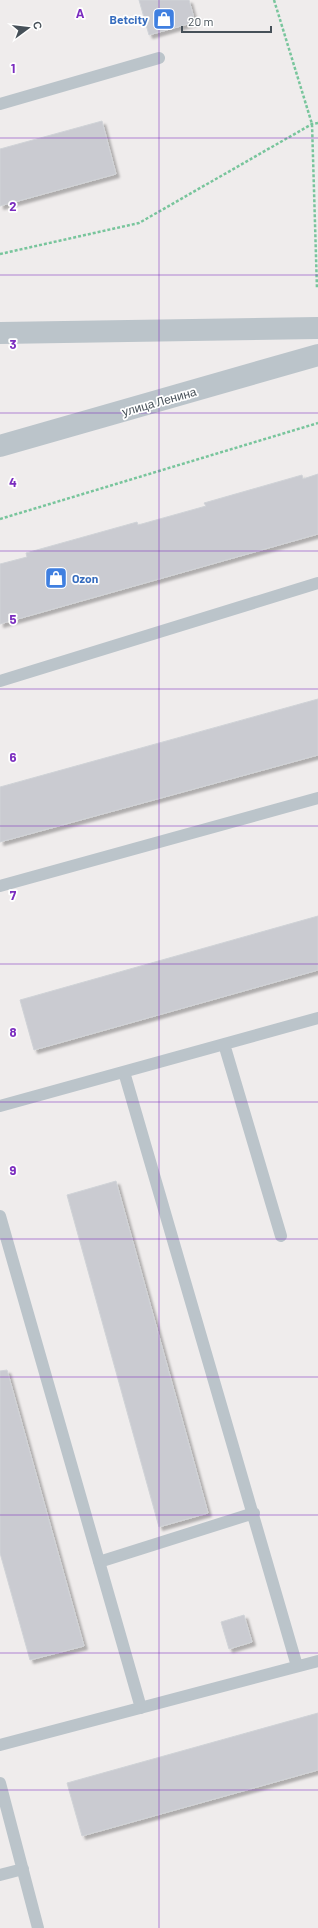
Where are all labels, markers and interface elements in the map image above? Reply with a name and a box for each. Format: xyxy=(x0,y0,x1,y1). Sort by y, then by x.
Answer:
text: A xyxy=(76,5,85,21)
shop icon: Betcity xyxy=(151,6,177,32)
north arrow xyxy=(8,8,48,48)
scale bar xyxy=(182,8,271,34)
place label: Betcity xyxy=(110,12,148,26)
text: 20 m xyxy=(188,14,214,28)
text: С xyxy=(31,20,45,31)
text: 1 xyxy=(11,60,15,76)
text: 2 xyxy=(9,198,17,214)
text: 3 xyxy=(9,336,17,352)
street label: улица Ленина xyxy=(120,384,198,419)
text: 4 xyxy=(9,474,17,490)
shop icon: Ozon xyxy=(43,565,69,591)
place label: Ozon xyxy=(72,571,98,585)
text: 5 xyxy=(9,611,17,627)
text: 6 xyxy=(10,749,17,765)
text: 7 xyxy=(10,887,17,903)
text: 8 xyxy=(9,1024,17,1040)
text: 9 xyxy=(10,1162,17,1178)

